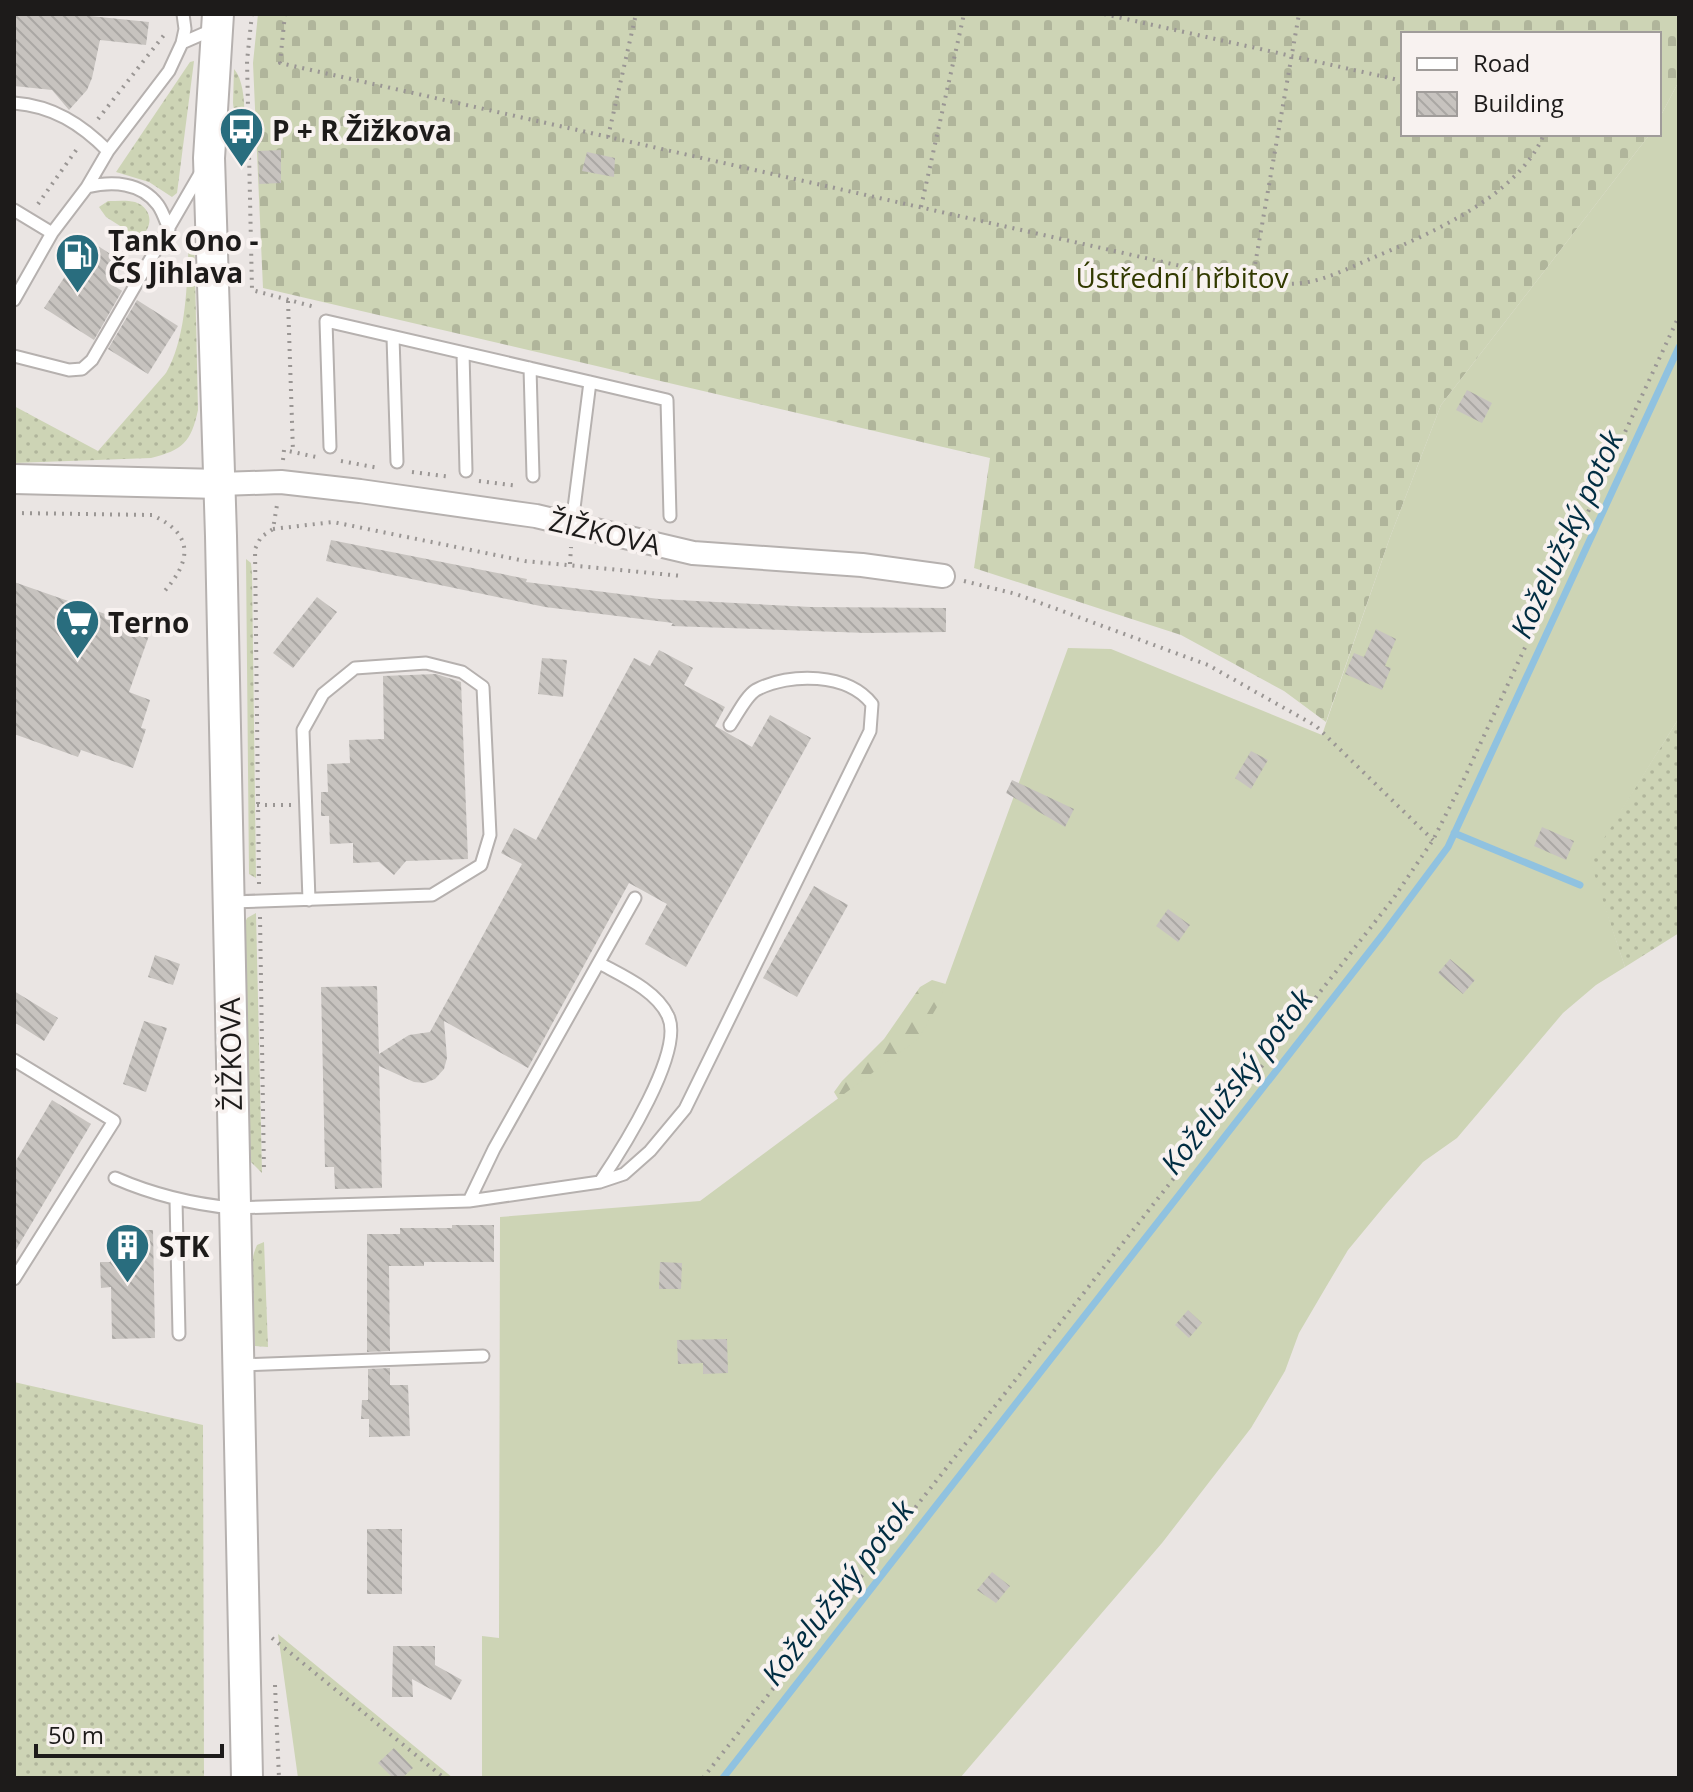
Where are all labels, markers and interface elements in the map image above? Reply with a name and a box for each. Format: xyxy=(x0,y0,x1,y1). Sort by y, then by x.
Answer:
legend xyxy=(1401,32,1661,136)
text: Road xyxy=(1473,46,1530,79)
text: Building xyxy=(1473,86,1564,119)
bus stop icon: P + R Žižkova xyxy=(217,106,265,169)
place label: P + R Žižkova xyxy=(272,111,452,149)
place label: Tank Ono - ČS Jihlava xyxy=(108,221,258,291)
fuel station icon: Tank Ono - ČS Jihlava xyxy=(53,232,101,295)
park label: Ústřední hřbitov xyxy=(1075,258,1289,296)
water label: Koželužský potok xyxy=(1500,422,1633,645)
street label: ŽIŽKOVA xyxy=(546,501,665,563)
supermarket icon: Terno xyxy=(53,598,101,661)
place label: Terno xyxy=(108,603,189,641)
water label: Koželužský potok xyxy=(1151,979,1322,1182)
street label: ŽIŽKOVA xyxy=(210,997,250,1111)
building icon: STK xyxy=(104,1222,152,1285)
place label: STK xyxy=(159,1227,210,1265)
water label: Koželužský potok xyxy=(752,1490,923,1693)
scale bar xyxy=(36,1708,222,1758)
text: 50 m xyxy=(48,1718,104,1751)

